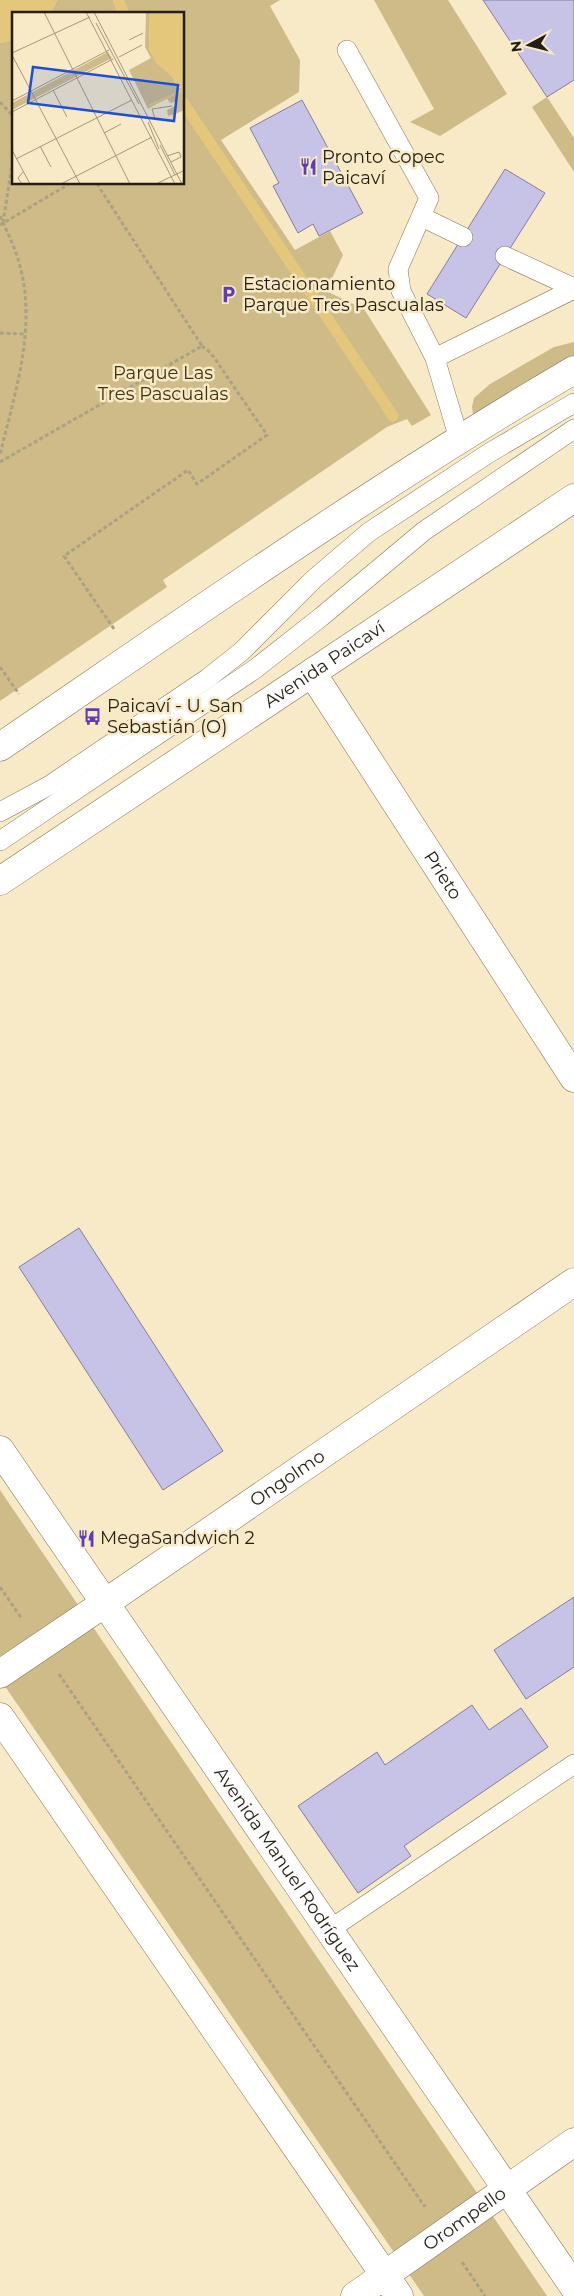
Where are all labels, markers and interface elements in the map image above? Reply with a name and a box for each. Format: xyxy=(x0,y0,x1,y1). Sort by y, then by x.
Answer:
inset map xyxy=(12,12,185,185)
north arrow xyxy=(504,20,554,70)
text: N xyxy=(506,40,526,53)
place label: Pronto Copec Paicaví xyxy=(322,146,445,189)
restaurant icon: Pronto Copec Paicaví xyxy=(298,157,318,177)
place label: Estacionamiento Parque Tres Pascualas xyxy=(243,273,444,316)
parking icon: Estacionamiento Parque Tres Pascualas xyxy=(219,284,239,304)
park label: Parque Las Tres Pascualas xyxy=(98,362,229,405)
street label: Avenida Paicaví xyxy=(260,616,390,713)
place label: Paicaví - U. San Sebastián (O) xyxy=(107,695,243,738)
bus stop icon: Paicaví - U. San Sebastián (O) xyxy=(83,706,103,726)
street label: Prieto xyxy=(419,847,467,904)
street label: Ongolmo xyxy=(246,1445,329,1512)
place label: MegaSandwich 2 xyxy=(100,1527,255,1549)
restaurant icon: MegaSandwich 2 xyxy=(76,1528,96,1548)
street label: Avenida Manuel Rodríguez xyxy=(210,1763,365,1975)
street label: Orompello xyxy=(419,2182,510,2256)

